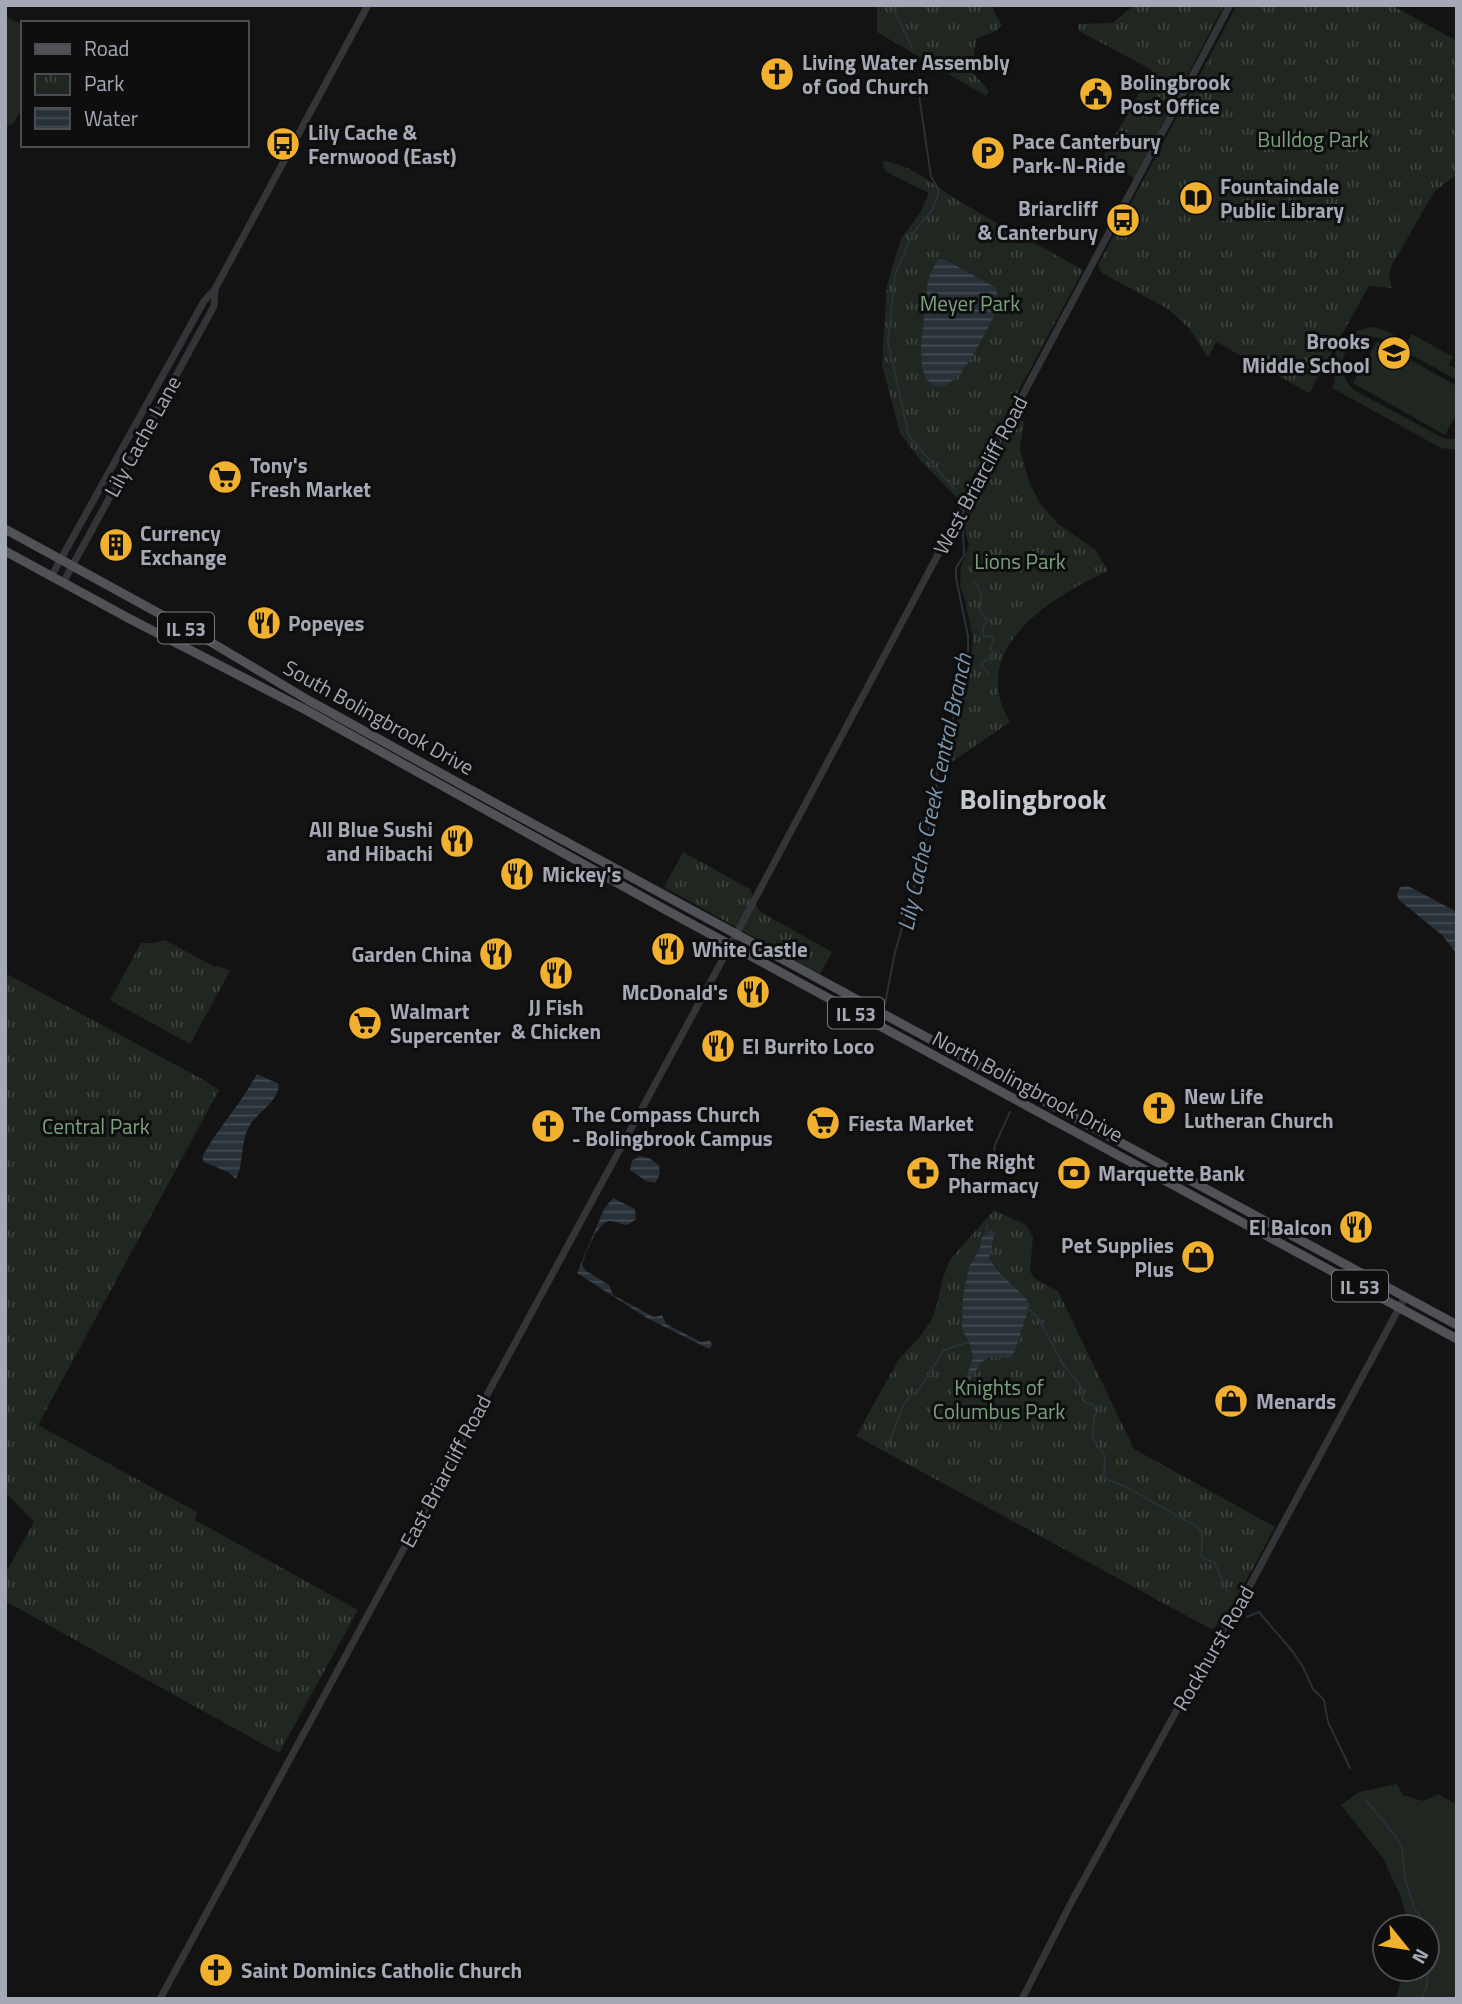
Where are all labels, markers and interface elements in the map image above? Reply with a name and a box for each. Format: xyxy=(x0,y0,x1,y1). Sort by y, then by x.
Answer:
legend xyxy=(21,21,248,147)
text: Road xyxy=(84,32,129,64)
place label: Living Water Assembly of God Church xyxy=(802,46,1010,102)
church icon: Living Water Assembly of God Church xyxy=(758,55,796,93)
place label: Bolingbrook Post Office xyxy=(1120,66,1230,122)
text: Park xyxy=(84,67,124,99)
public building icon: Bolingbrook Post Office xyxy=(1077,75,1115,113)
text: Water xyxy=(84,102,138,134)
place label: Lily Cache & Fernwood (East) xyxy=(308,116,456,172)
park label: Bulldog Park xyxy=(1257,123,1369,155)
bus stop icon: Lily Cache & Fernwood (East) xyxy=(264,125,302,163)
place label: Pace Canterbury Park-N-Ride xyxy=(1012,125,1161,181)
parking icon: Pace Canterbury Park-N-Ride xyxy=(969,134,1007,172)
place label: Fountaindale Public Library xyxy=(1220,170,1345,226)
library icon: Fountaindale Public Library xyxy=(1177,179,1215,217)
place label: Briarcliff & Canterbury xyxy=(977,192,1098,248)
bus stop icon: Briarcliff & Canterbury xyxy=(1104,201,1142,239)
park label: Meyer Park xyxy=(920,287,1020,319)
place label: Brooks Middle School xyxy=(1242,325,1370,381)
school or university icon: Brooks Middle School xyxy=(1375,334,1413,372)
street label: Lily Cache Lane xyxy=(95,369,189,503)
street label: West Briarcliff Road xyxy=(925,390,1035,560)
place label: Tony's Fresh Market xyxy=(250,449,371,505)
supermarket icon: Tony's Fresh Market xyxy=(206,458,244,496)
place label: Currency Exchange xyxy=(140,517,227,573)
building icon: Currency Exchange xyxy=(97,526,135,564)
park label: Lions Park xyxy=(974,545,1066,577)
restaurant icon: Popeyes xyxy=(245,604,283,642)
place label: Popeyes xyxy=(288,607,365,639)
road number: IL 53 xyxy=(158,612,214,643)
water label: Lily Cache Creek Central Branch xyxy=(887,650,981,934)
street label: South Bolingbrook Drive xyxy=(278,651,480,783)
district label: Bolingbrook xyxy=(959,777,1107,820)
place label: All Blue Sushi and Hibachi xyxy=(309,813,433,869)
restaurant icon: All Blue Sushi and Hibachi xyxy=(438,822,476,860)
restaurant icon: Mickey's xyxy=(498,855,536,893)
place label: Mickey's xyxy=(542,858,621,890)
restaurant icon: White Castle xyxy=(649,930,687,968)
place label: White Castle xyxy=(692,933,808,965)
restaurant icon: Garden China xyxy=(477,935,515,973)
place label: Garden China xyxy=(351,938,472,970)
restaurant icon: JJ Fish & Chicken xyxy=(537,954,575,992)
restaurant icon: McDonald's xyxy=(734,973,772,1011)
place label: McDonald's xyxy=(622,976,728,1008)
place label: JJ Fish & Chicken xyxy=(511,991,601,1047)
place label: Walmart Supercenter xyxy=(390,995,501,1051)
road number: IL 53 xyxy=(828,998,884,1028)
supermarket icon: Walmart Supercenter xyxy=(346,1004,384,1042)
street label: North Bolingbrook Drive xyxy=(927,1022,1129,1150)
restaurant icon: El Burrito Loco xyxy=(699,1027,737,1065)
place label: El Burrito Loco xyxy=(742,1030,874,1062)
place label: New Life Lutheran Church xyxy=(1184,1080,1334,1136)
church icon: New Life Lutheran Church xyxy=(1140,1089,1178,1127)
place label: The Compass Church - Bolingbrook Campus xyxy=(572,1098,773,1154)
supermarket icon: Fiesta Market xyxy=(804,1104,842,1142)
church icon: The Compass Church - Bolingbrook Campus xyxy=(529,1107,567,1145)
place label: Fiesta Market xyxy=(848,1107,974,1139)
park label: Central Park xyxy=(42,1110,150,1142)
place label: The Right Pharmacy xyxy=(948,1145,1039,1201)
pharmacy icon: The Right Pharmacy xyxy=(904,1154,942,1192)
bank icon: Marquette Bank xyxy=(1055,1154,1093,1192)
place label: Marquette Bank xyxy=(1098,1157,1245,1189)
restaurant icon: El Balcon xyxy=(1337,1208,1375,1246)
place label: El Balcon xyxy=(1249,1211,1332,1243)
place label: Pet Supplies Plus xyxy=(1061,1229,1174,1285)
shop icon: Pet Supplies Plus xyxy=(1179,1238,1217,1276)
road number: IL 53 xyxy=(1332,1270,1388,1302)
park label: Knights of Columbus Park xyxy=(933,1371,1065,1427)
shop icon: Menards xyxy=(1212,1382,1250,1420)
place label: Menards xyxy=(1256,1385,1336,1417)
street label: East Briarcliff Road xyxy=(391,1389,499,1553)
street label: Rockhurst Road xyxy=(1164,1579,1262,1717)
north arrow xyxy=(1371,1913,1441,1983)
text: N xyxy=(1405,1944,1437,1970)
church icon: Saint Dominics Catholic Church xyxy=(197,1951,235,1989)
place label: Saint Dominics Catholic Church xyxy=(241,1954,522,1986)

